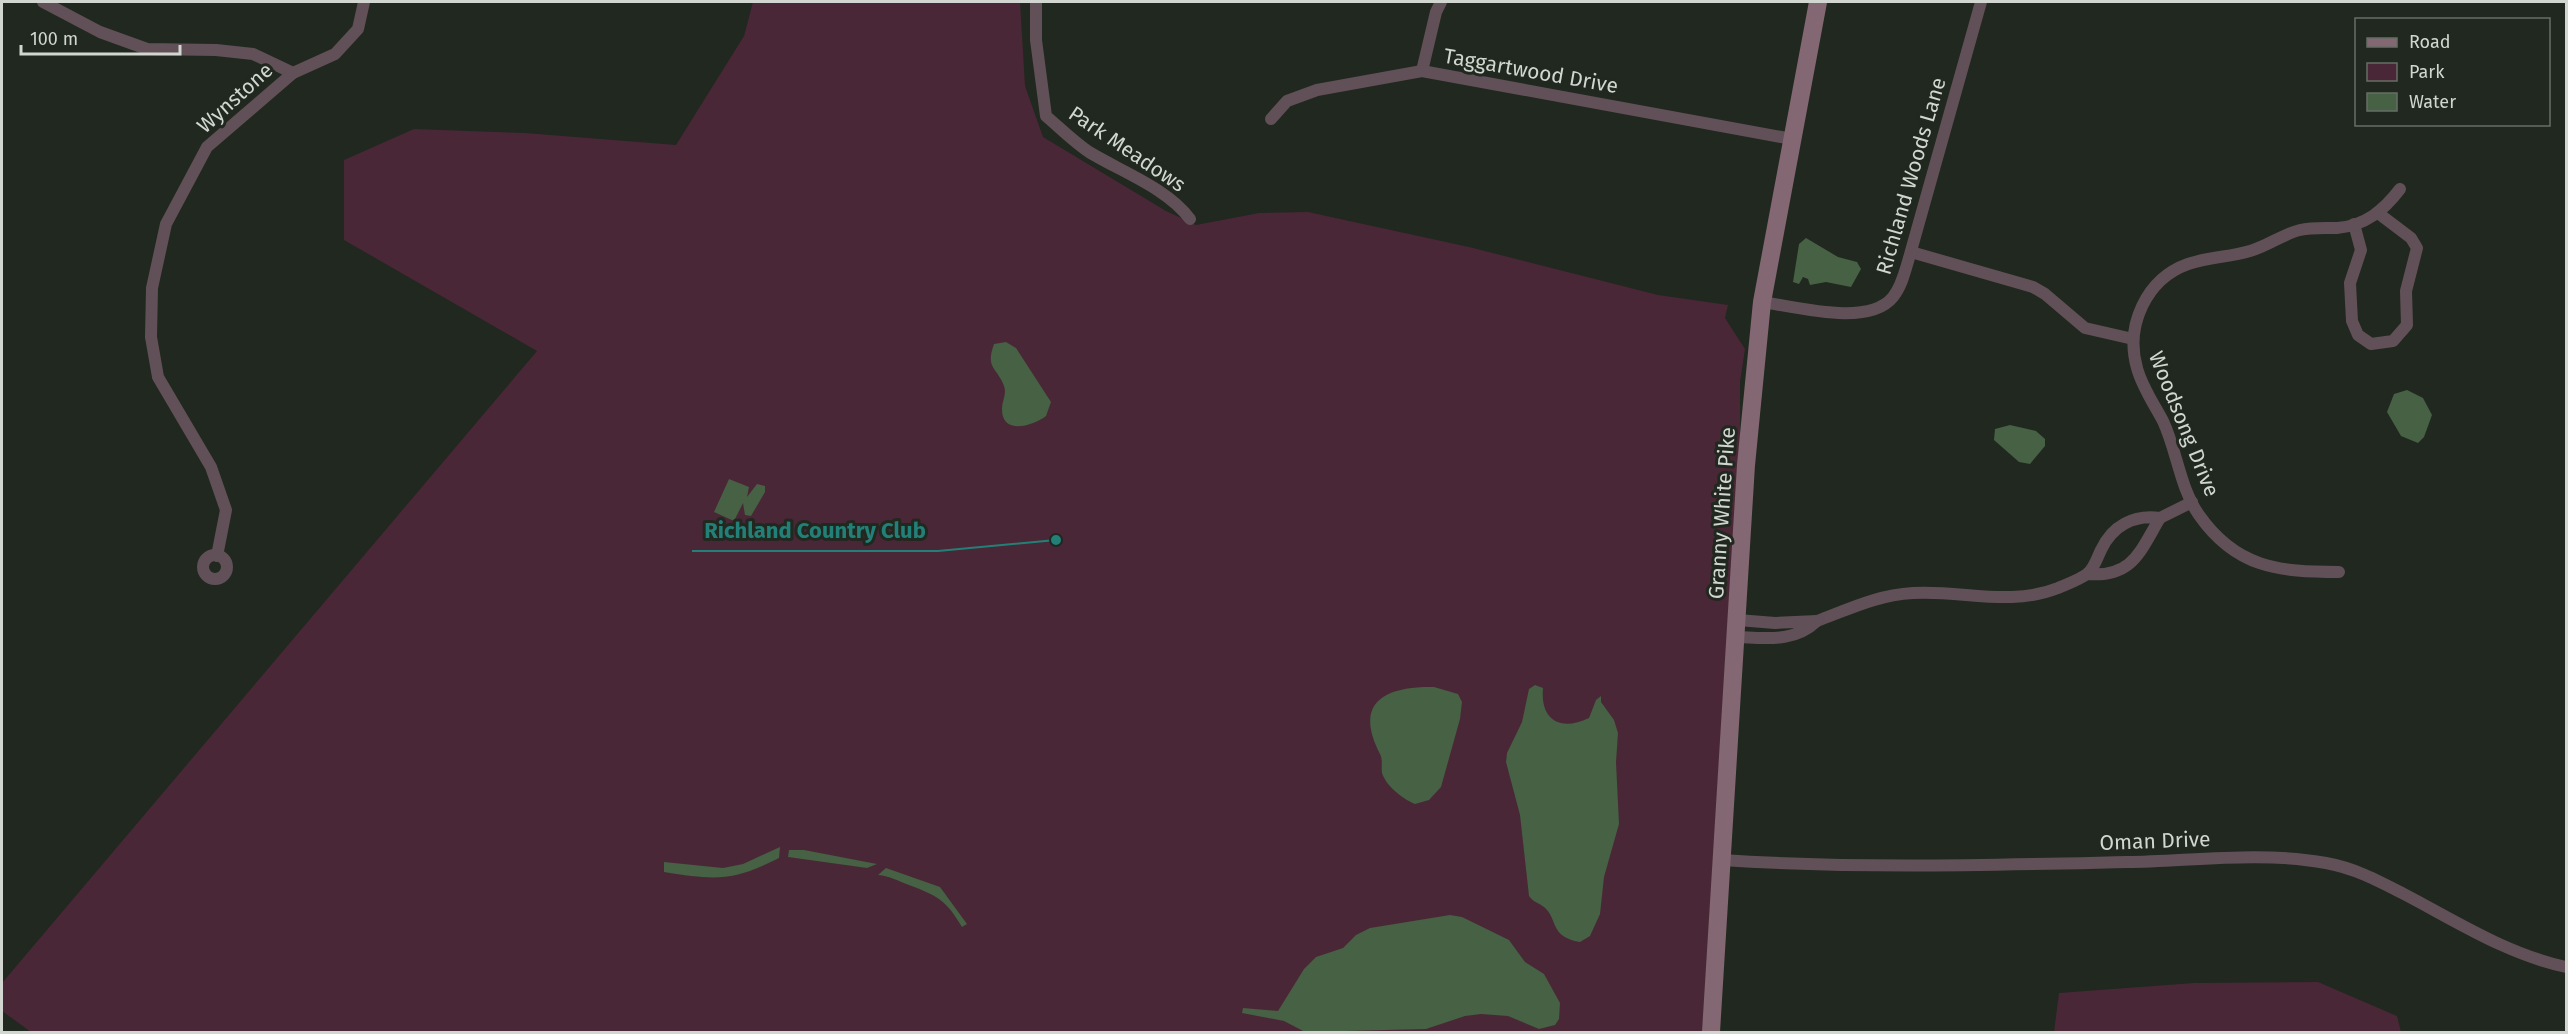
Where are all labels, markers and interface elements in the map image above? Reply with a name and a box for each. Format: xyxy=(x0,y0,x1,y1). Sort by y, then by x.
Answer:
scale bar xyxy=(21,18,180,56)
legend xyxy=(2355,18,2550,126)
text: 100 m xyxy=(30,28,78,50)
text: Road xyxy=(2409,31,2451,53)
street label: Taggartwood Drive xyxy=(1442,43,1620,99)
street label: Wynstone xyxy=(192,57,278,139)
text: Park xyxy=(2409,61,2445,83)
street label: Richland Woods Lane xyxy=(1870,74,1952,278)
text: Water xyxy=(2409,91,2456,113)
street label: Park Meadows xyxy=(1064,100,1191,198)
street label: Woodsong Drive xyxy=(2143,348,2225,500)
street label: Granny White Pike xyxy=(1703,426,1741,600)
callout: Richland Country Club xyxy=(692,511,938,551)
text: Richland Country Club xyxy=(704,517,926,544)
street label: Oman Drive xyxy=(2099,826,2211,856)

